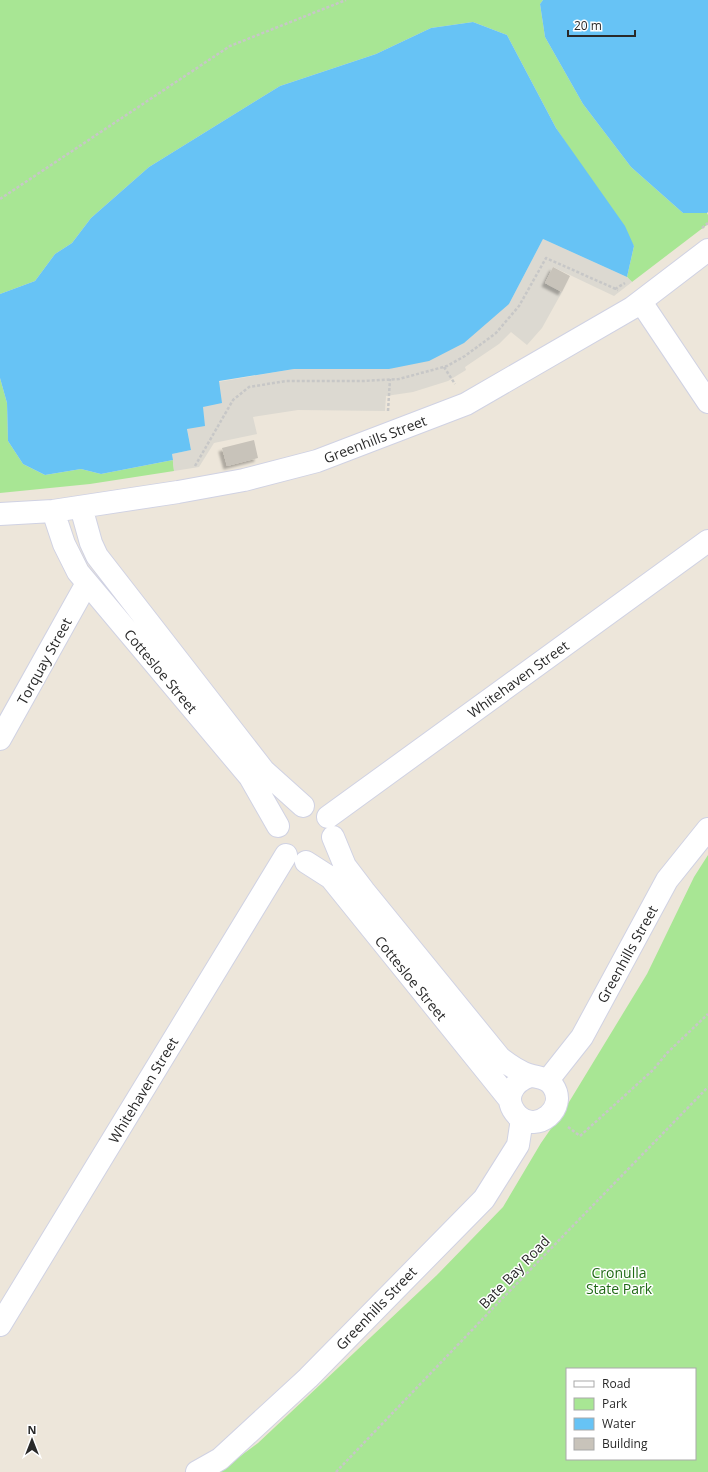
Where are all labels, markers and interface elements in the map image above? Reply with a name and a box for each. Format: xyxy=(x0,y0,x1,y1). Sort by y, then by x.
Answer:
scale bar xyxy=(568,12,635,38)
text: 20 m xyxy=(574,17,602,34)
street label: Greenhills Street xyxy=(321,411,429,467)
street label: Torquay Street xyxy=(12,614,76,708)
street label: Cottesloe Street xyxy=(120,625,202,717)
street label: Whitehaven Street xyxy=(464,636,572,722)
street label: Greenhills Street xyxy=(592,902,662,1006)
street label: Cottesloe Street xyxy=(371,931,451,1025)
street label: Whitehaven Street xyxy=(104,1033,182,1147)
street label: Bate Bay Road xyxy=(474,1232,554,1312)
street label: Greenhills Street xyxy=(331,1262,421,1354)
park label: Cronulla State Park xyxy=(586,1263,653,1298)
legend xyxy=(566,1368,696,1460)
text: Road xyxy=(602,1375,631,1392)
text: Park xyxy=(602,1395,628,1412)
text: Water xyxy=(602,1415,636,1432)
north arrow xyxy=(12,1420,52,1460)
text: N xyxy=(28,1422,36,1437)
text: Building xyxy=(602,1435,648,1452)

